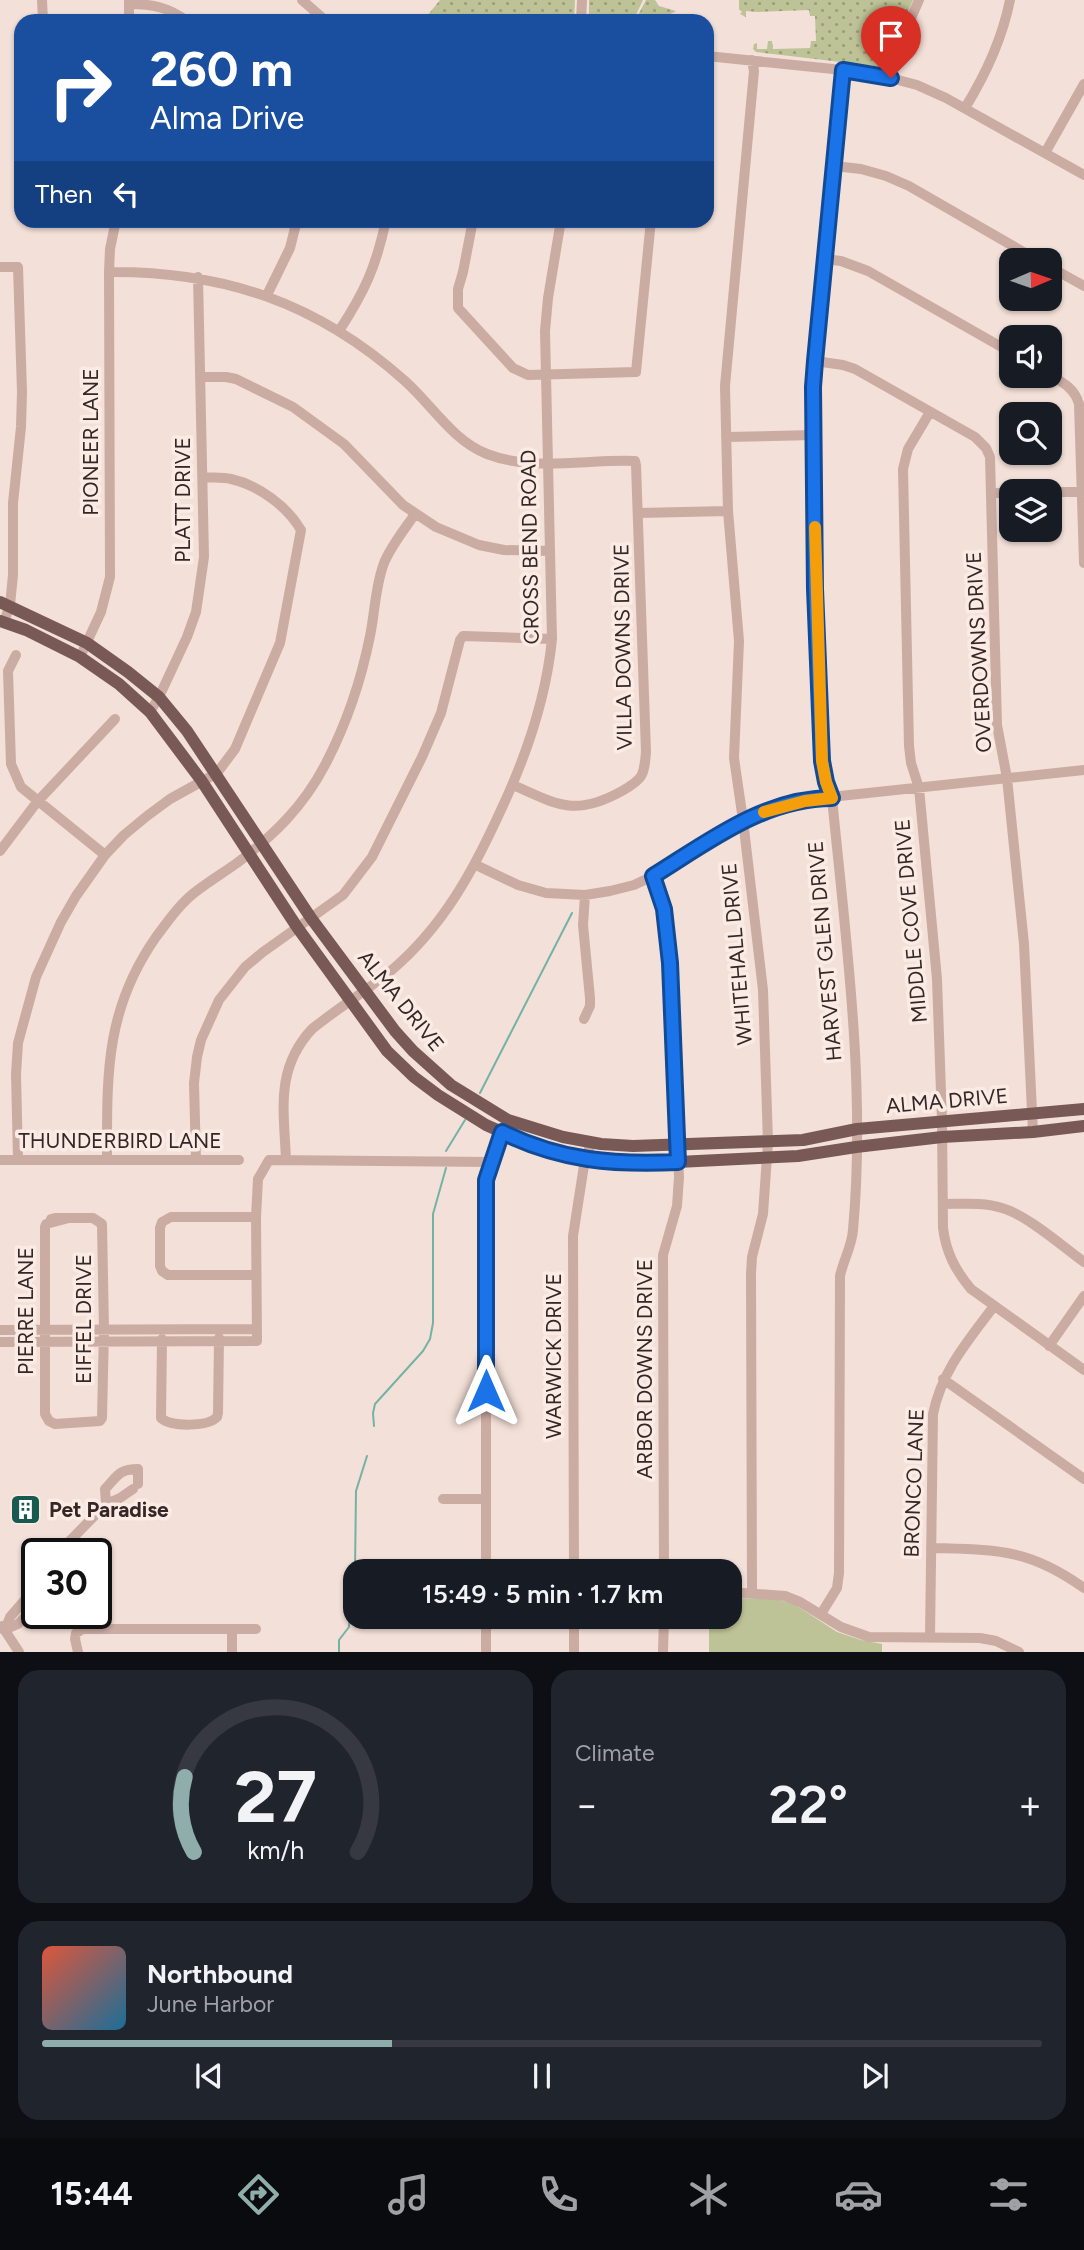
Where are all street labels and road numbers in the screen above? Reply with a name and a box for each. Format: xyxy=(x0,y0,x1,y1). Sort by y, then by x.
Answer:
street label: PIONEER LANE xyxy=(78,368,103,516)
street label: PLATT DRIVE xyxy=(170,437,195,563)
street label: CROSS BEND ROAD xyxy=(515,449,544,645)
street label: VILLA DOWNS DRIVE xyxy=(608,543,637,751)
street label: OVERDOWNS DRIVE xyxy=(961,551,996,753)
street label: MIDDLE COVE DRIVE xyxy=(889,818,932,1024)
street label: HARVEST GLEN DRIVE xyxy=(802,840,847,1062)
street label: WHITEHALL DRIVE xyxy=(716,862,757,1046)
street label: ALMA DRIVE xyxy=(353,945,450,1056)
street label: ALMA DRIVE xyxy=(885,1083,1009,1118)
street label: THUNDERBIRD LANE xyxy=(18,1128,222,1153)
street label: PIERRE LANE xyxy=(13,1247,38,1375)
street label: EIFFEL DRIVE xyxy=(71,1254,96,1384)
street label: ARBOR DOWNS DRIVE xyxy=(632,1259,657,1479)
street label: WARWICK DRIVE xyxy=(541,1273,566,1439)
street label: BRONCO LANE xyxy=(898,1408,929,1558)

